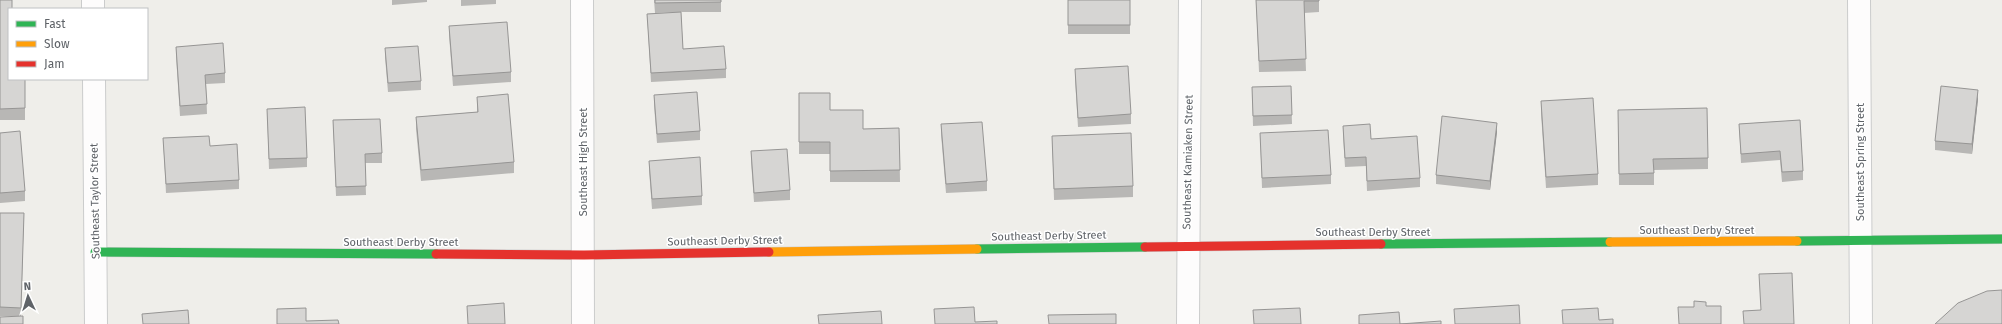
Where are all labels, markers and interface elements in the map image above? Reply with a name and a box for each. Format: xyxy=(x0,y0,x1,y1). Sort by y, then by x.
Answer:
legend xyxy=(8,8,148,80)
text: Fast xyxy=(44,17,66,31)
text: Slow xyxy=(44,37,70,51)
text: Jam xyxy=(44,57,64,71)
street label: Southeast Kamiaken Street xyxy=(1180,95,1196,229)
street label: Southeast Spring Street xyxy=(1854,103,1867,221)
street label: Southeast High Street xyxy=(577,108,590,216)
street label: Southeast Taylor Street xyxy=(87,143,103,259)
street label: Southeast Derby Street xyxy=(1639,224,1755,237)
street label: Southeast Derby Street xyxy=(1315,226,1431,239)
street label: Southeast Derby Street xyxy=(991,228,1107,244)
street label: Southeast Derby Street xyxy=(667,233,783,249)
street label: Southeast Derby Street xyxy=(343,236,459,249)
north arrow xyxy=(8,276,48,316)
text: N xyxy=(23,280,31,293)

